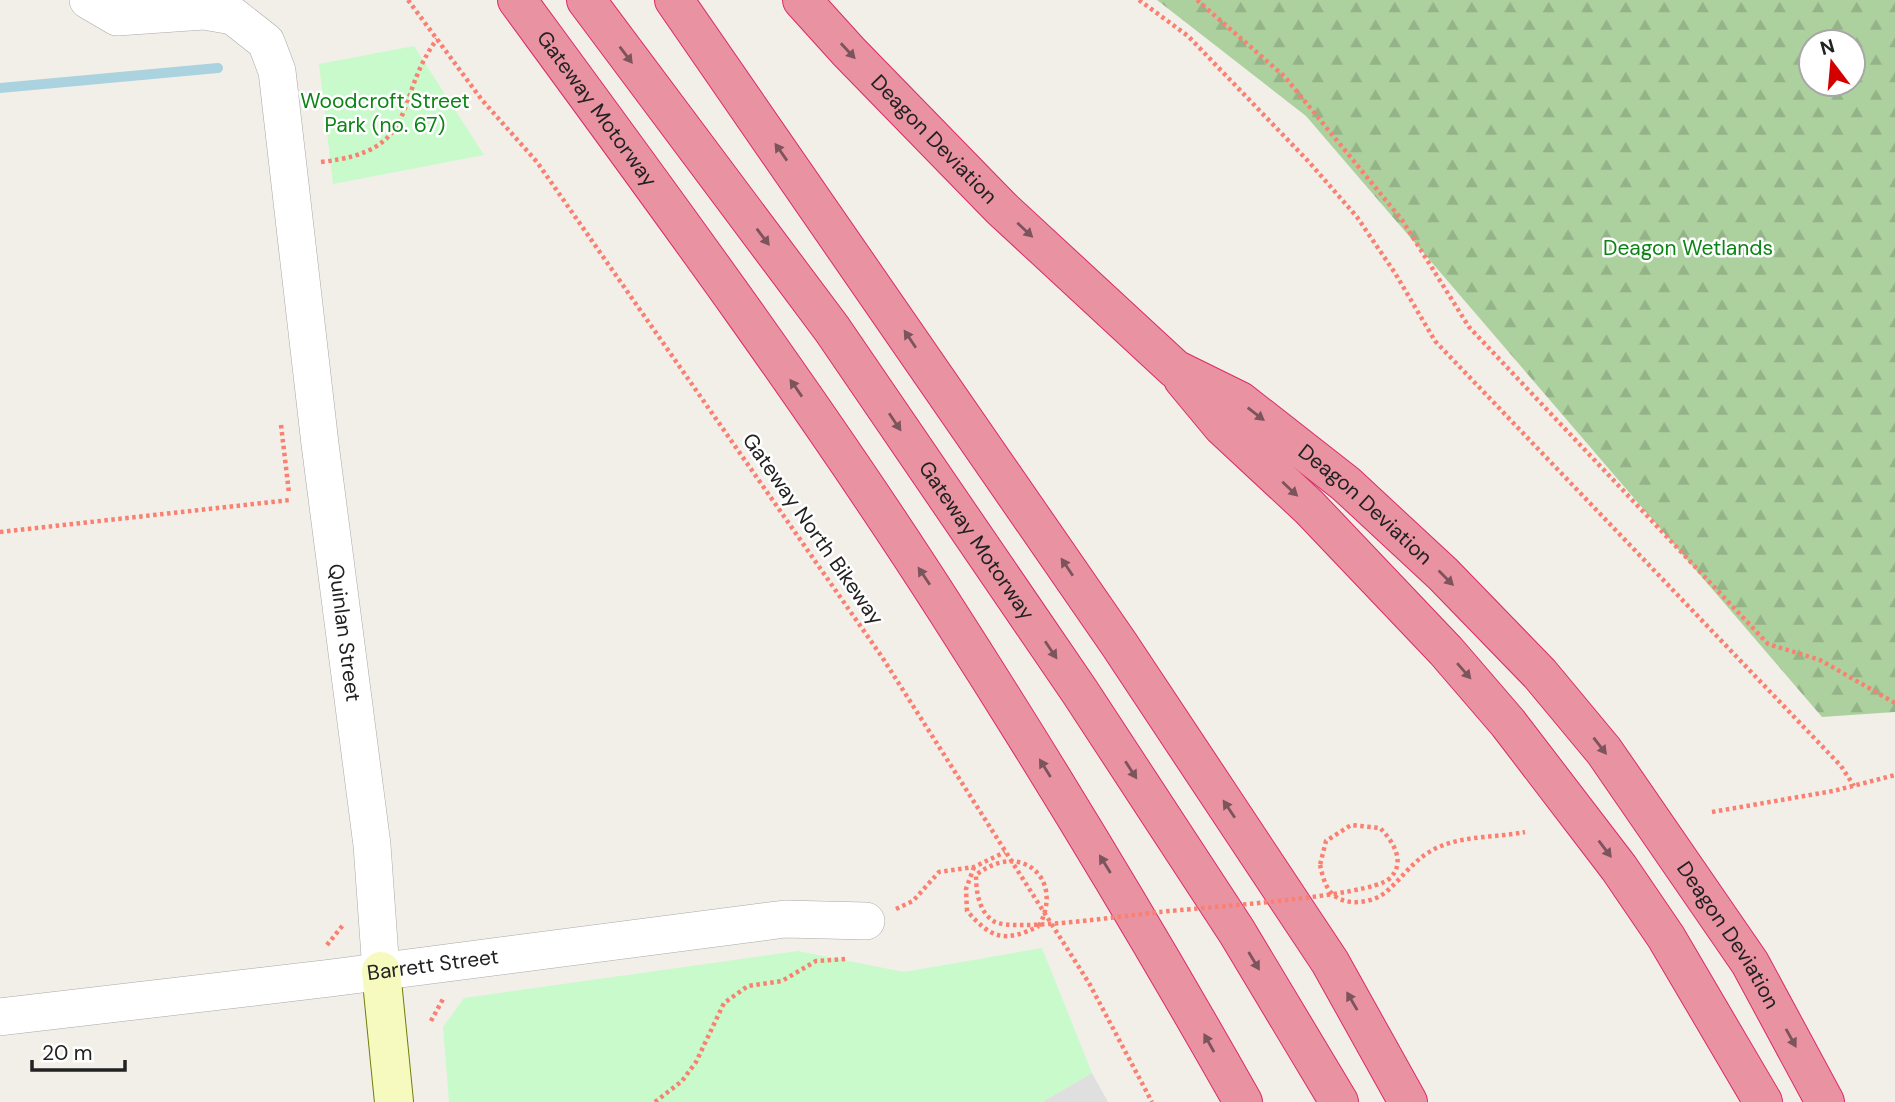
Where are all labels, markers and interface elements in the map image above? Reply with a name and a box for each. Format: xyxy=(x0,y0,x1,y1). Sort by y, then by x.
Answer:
street label: Gateway Motorway xyxy=(530,25,663,193)
north arrow xyxy=(1797,28,1867,98)
text: N xyxy=(1817,33,1838,61)
one-way arrow xyxy=(840,42,856,60)
one-way arrow xyxy=(619,45,634,63)
street label: Deagon Deviation xyxy=(865,69,1004,210)
park label: Woodcroft Street Park (no. 67) xyxy=(300,87,470,139)
one-way arrow xyxy=(774,143,788,161)
one-way arrow xyxy=(1016,222,1034,238)
one-way arrow xyxy=(755,228,769,246)
park label: Deagon Wetlands xyxy=(1603,234,1773,262)
one-way arrow xyxy=(904,329,917,349)
one-way arrow xyxy=(789,379,803,397)
one-way arrow xyxy=(1247,406,1265,420)
one-way arrow xyxy=(888,413,902,431)
street label: Gateway North Bikeway xyxy=(736,427,890,631)
street label: Deagon Deviation xyxy=(1292,438,1438,571)
street label: Gateway Motorway xyxy=(912,455,1041,626)
one-way arrow xyxy=(1281,481,1298,497)
one-way arrow xyxy=(1060,558,1074,576)
street label: Quinlan Street xyxy=(322,562,367,703)
one-way arrow xyxy=(917,566,930,586)
one-way arrow xyxy=(1438,570,1455,587)
one-way arrow xyxy=(1044,641,1058,659)
one-way arrow xyxy=(1456,662,1472,680)
one-way arrow xyxy=(1592,737,1607,755)
one-way arrow xyxy=(1039,758,1052,778)
one-way arrow xyxy=(1124,760,1137,780)
one-way arrow xyxy=(1223,800,1236,819)
one-way arrow xyxy=(1598,840,1612,858)
one-way arrow xyxy=(1098,854,1111,873)
street label: Deagon Deviation xyxy=(1670,856,1786,1014)
street label: Barrett Street xyxy=(365,942,500,987)
one-way arrow xyxy=(1248,952,1260,971)
one-way arrow xyxy=(1346,991,1358,1010)
scale bar xyxy=(32,1028,124,1072)
one-way arrow xyxy=(1785,1029,1797,1049)
one-way arrow xyxy=(1203,1033,1215,1052)
text: 20 m xyxy=(42,1039,93,1067)

